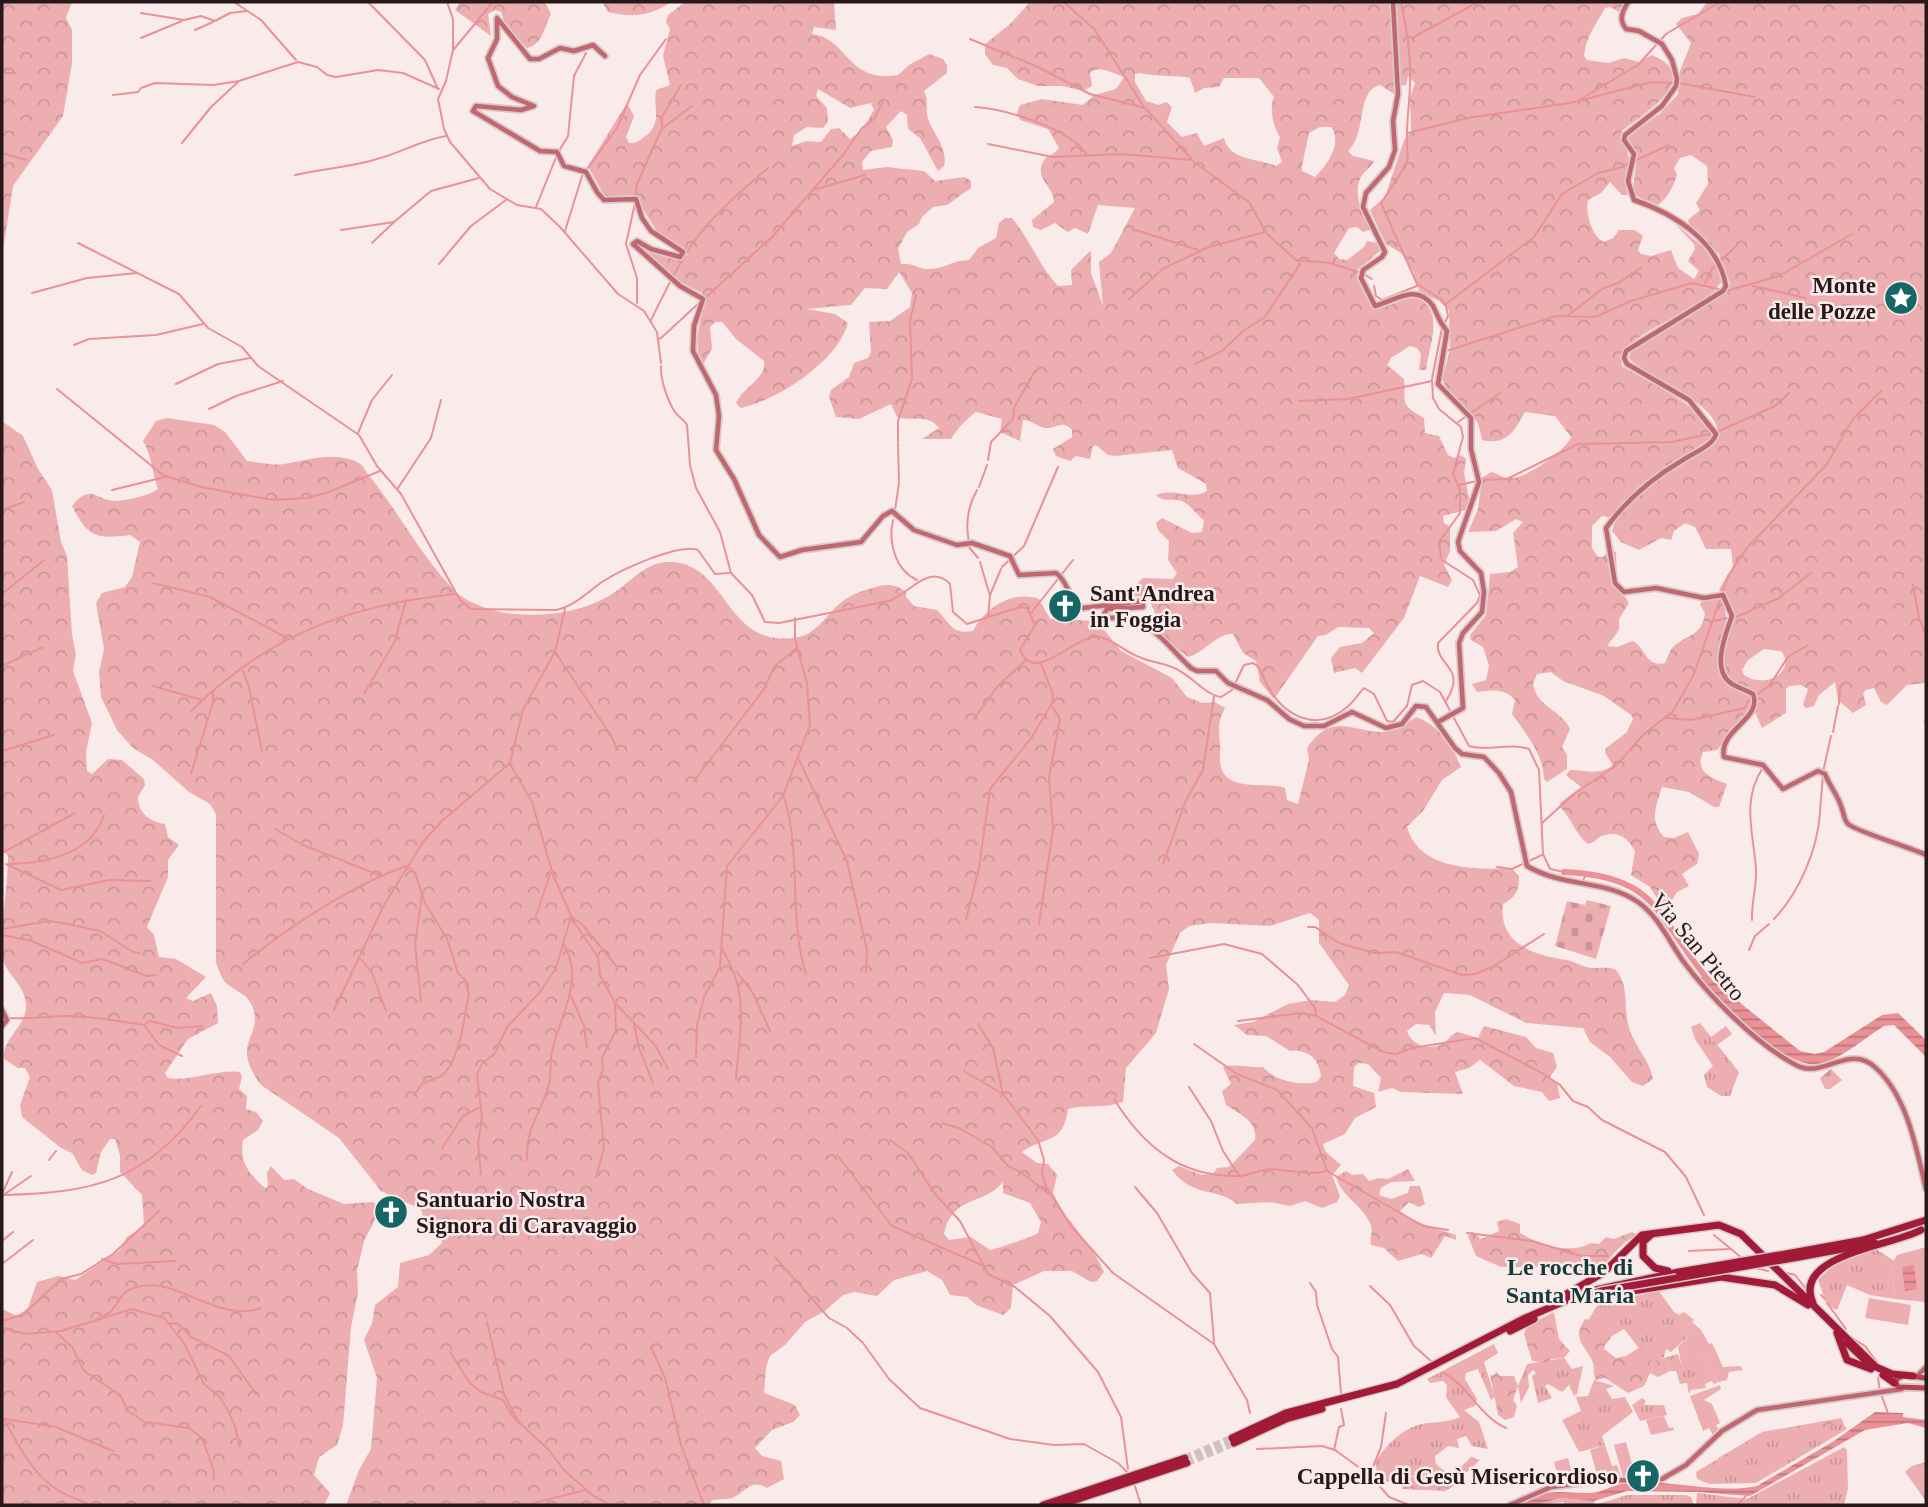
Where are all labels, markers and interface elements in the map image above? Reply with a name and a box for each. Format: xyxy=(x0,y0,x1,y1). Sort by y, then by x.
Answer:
place label: Monte delle Pozze xyxy=(1768,273,1876,324)
place icon: Monte delle Pozze xyxy=(1882,279,1920,317)
place label: Sant'Andrea in Foggia xyxy=(1090,581,1215,632)
church icon: Sant'Andrea in Foggia xyxy=(1046,587,1084,625)
street label: Via San Pietro xyxy=(1646,888,1750,1006)
place label: Santuario Nostra Signora di Caravaggio xyxy=(416,1187,637,1238)
church icon: Santuario Nostra Signora di Caravaggio xyxy=(372,1193,410,1231)
district label: Le rocche di Santa Maria xyxy=(1506,1254,1634,1308)
church icon: Cappella di Gesù Misericordioso xyxy=(1624,1457,1662,1495)
place label: Cappella di Gesù Misericordioso xyxy=(1297,1464,1618,1489)

